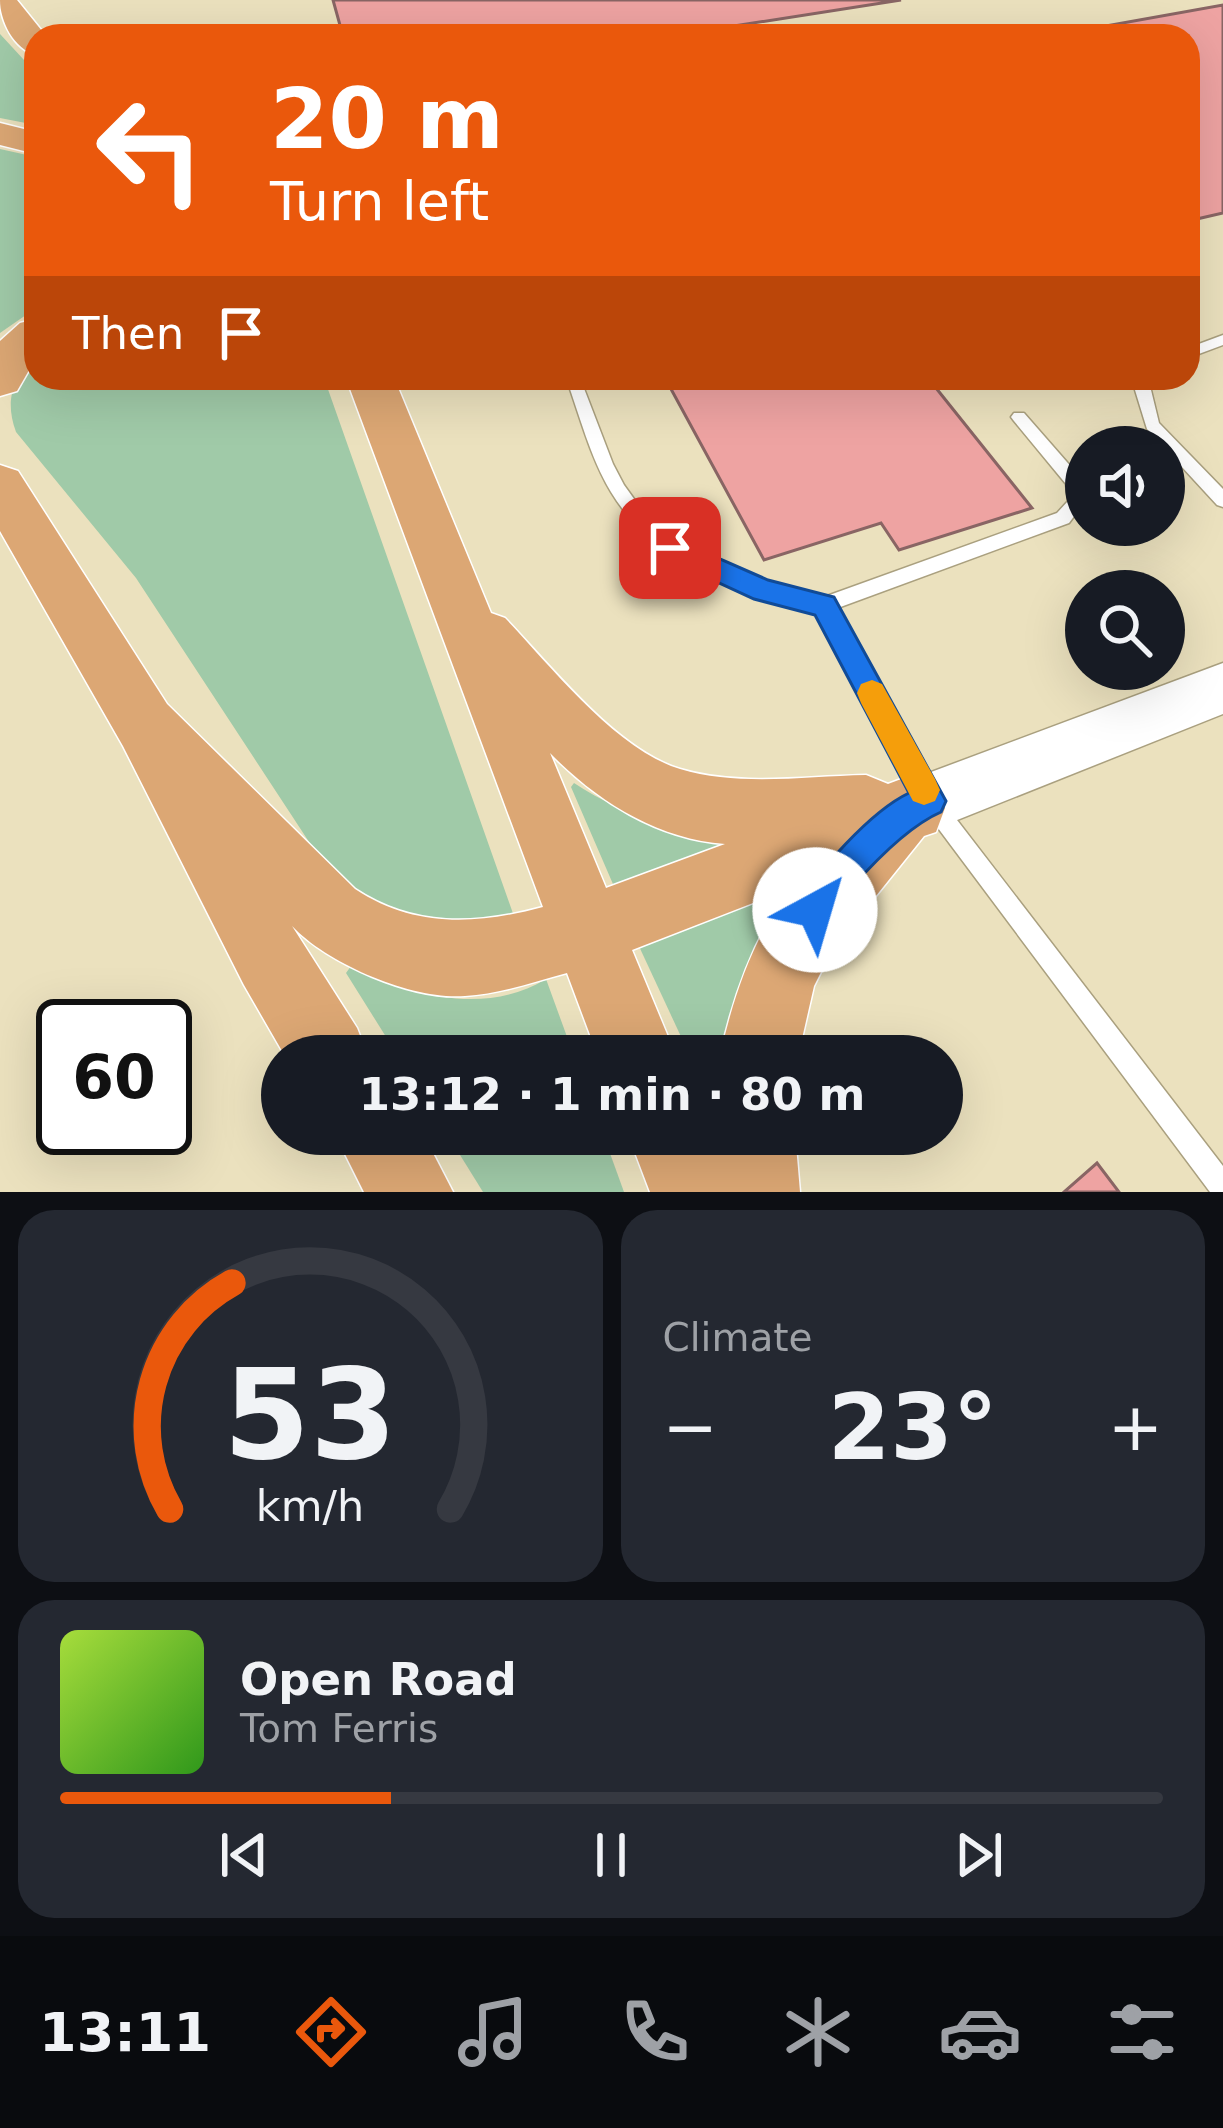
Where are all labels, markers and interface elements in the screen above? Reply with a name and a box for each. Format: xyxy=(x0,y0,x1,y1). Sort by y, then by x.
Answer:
text: 20 m xyxy=(270,70,504,168)
icon: left xyxy=(72,72,228,228)
text: Turn left xyxy=(270,170,489,233)
icon: arrive xyxy=(208,300,274,366)
text: Then xyxy=(72,307,184,360)
map controls xyxy=(1065,426,1185,690)
button: sound xyxy=(1065,426,1185,546)
pin xyxy=(619,497,721,599)
icon: arrive xyxy=(637,515,703,581)
button: search xyxy=(1065,570,1185,690)
position arrow xyxy=(752,847,878,973)
speed limit sign: 60 xyxy=(36,999,192,1155)
text: 13:12 · 1 min · 80 m xyxy=(359,1068,865,1121)
text: Climate xyxy=(663,1315,813,1360)
text: 53 xyxy=(223,1342,397,1487)
text: 23° xyxy=(828,1375,998,1480)
text: − xyxy=(663,1389,718,1466)
text: + xyxy=(1108,1389,1163,1466)
text: km/h xyxy=(256,1481,364,1531)
text: Open Road xyxy=(240,1653,517,1706)
text: Tom Ferris xyxy=(240,1706,438,1751)
icon: previous xyxy=(211,1822,277,1888)
icon: pause xyxy=(578,1822,644,1888)
icon: next xyxy=(946,1822,1012,1888)
icon: directions xyxy=(289,1990,373,2074)
icon: music xyxy=(451,1990,535,2074)
icon: phone xyxy=(613,1990,697,2074)
icon: climate xyxy=(776,1990,860,2074)
icon: car xyxy=(938,1990,1022,2074)
icon: filters xyxy=(1100,1990,1184,2074)
text: 13:11 xyxy=(39,2001,211,2064)

